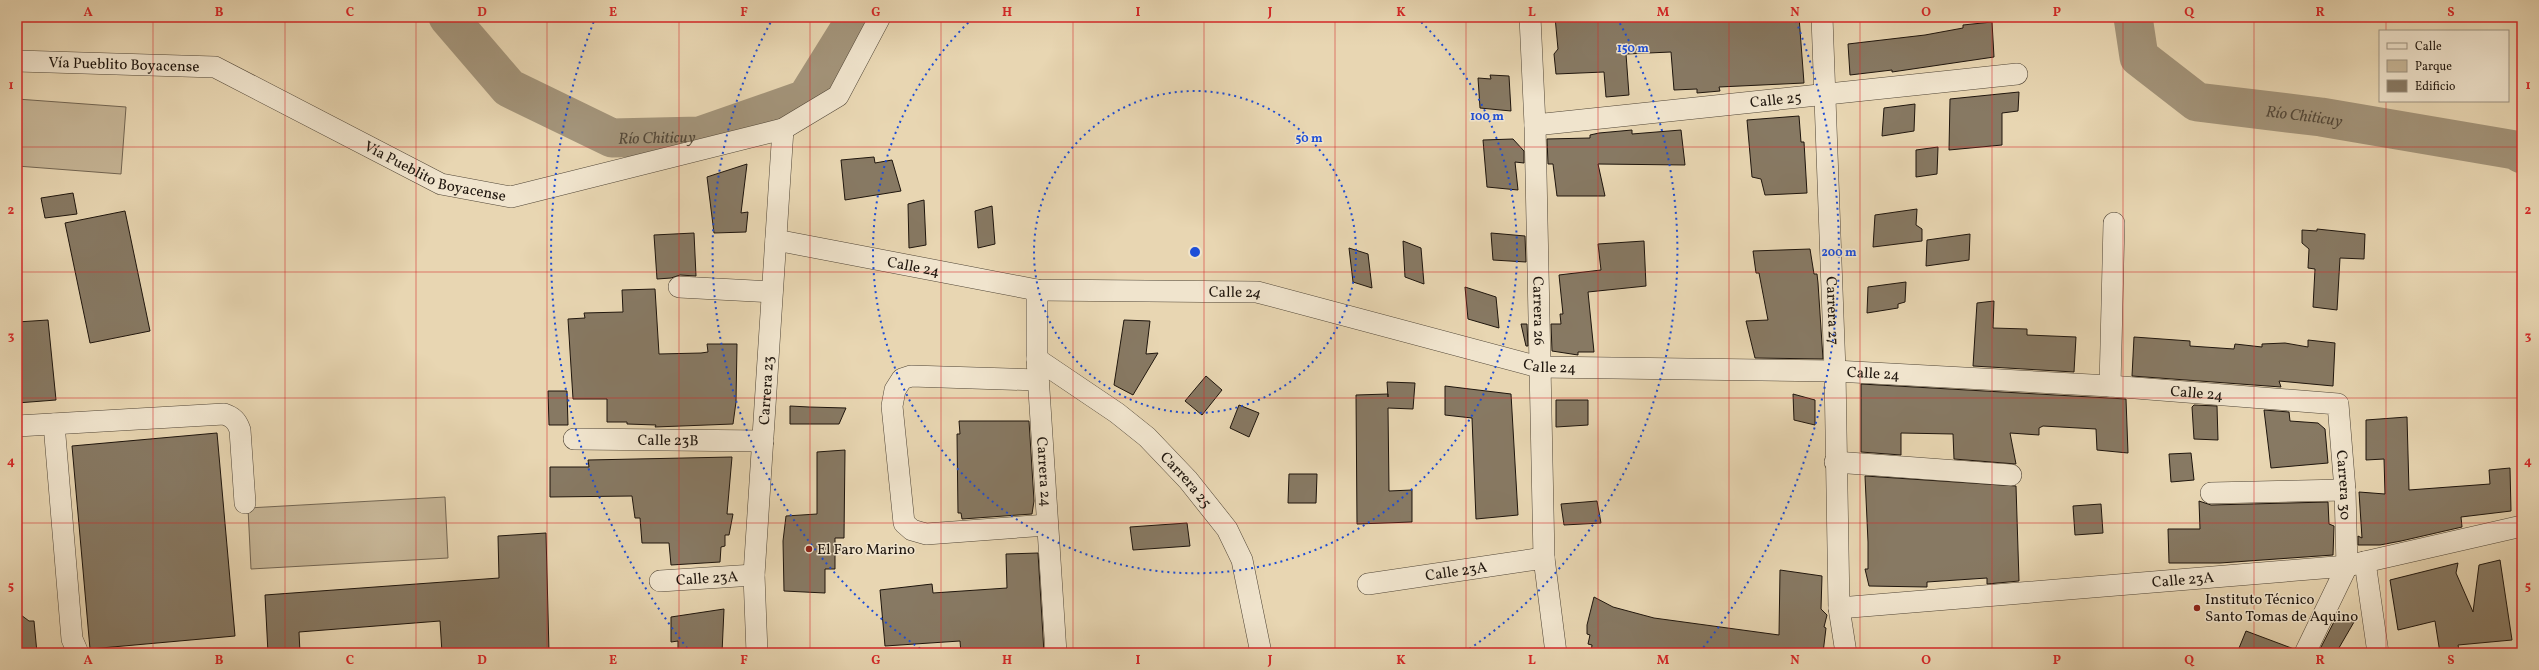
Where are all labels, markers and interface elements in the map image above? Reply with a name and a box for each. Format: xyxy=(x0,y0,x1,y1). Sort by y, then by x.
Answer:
text: A xyxy=(83,4,93,22)
text: B xyxy=(215,4,224,22)
text: C xyxy=(346,4,354,22)
text: D xyxy=(477,4,487,22)
text: E xyxy=(609,4,617,22)
text: F xyxy=(740,4,748,22)
text: G xyxy=(871,4,881,22)
text: H xyxy=(1002,4,1012,22)
text: I xyxy=(1136,4,1141,22)
text: J xyxy=(1267,4,1273,22)
text: K xyxy=(1396,4,1406,22)
text: L xyxy=(1528,4,1536,22)
text: M xyxy=(1657,4,1670,22)
text: N xyxy=(1790,4,1800,22)
text: O xyxy=(1921,4,1931,22)
text: P xyxy=(2053,4,2061,22)
text: Q xyxy=(2184,4,2195,22)
text: R xyxy=(2315,4,2325,22)
text: S xyxy=(2447,4,2455,22)
legend xyxy=(2379,30,2509,102)
text: Calle xyxy=(2415,39,2442,55)
text: 150 m xyxy=(1617,41,1649,57)
street label: Vía Pueblito Boyacense xyxy=(48,53,200,79)
text: Parque xyxy=(2415,59,2452,75)
text: 1 xyxy=(8,77,14,95)
text: 1 xyxy=(2525,77,2531,95)
text: Edificio xyxy=(2415,79,2455,95)
street label: Calle 25 xyxy=(1749,88,1803,114)
water label: Río Chiticuy xyxy=(2264,101,2344,133)
text: 100 m xyxy=(1470,109,1504,125)
water label: Río Chiticuy xyxy=(618,127,696,151)
text: 50 m xyxy=(1295,131,1323,147)
street label: Vía Pueblito Boyacense xyxy=(360,137,508,208)
text: 2 xyxy=(8,202,15,220)
text: 2 xyxy=(2525,202,2532,220)
centre of rings xyxy=(1188,245,1202,259)
text: 200 m xyxy=(1821,245,1857,261)
street label: Calle 24 xyxy=(885,253,941,283)
street label: Carrera 26 xyxy=(1526,276,1549,346)
street label: Carrera 27 xyxy=(1820,276,1843,346)
street label: Calle 24 xyxy=(1209,282,1264,305)
text: 3 xyxy=(8,328,15,346)
text: 3 xyxy=(2525,328,2532,346)
street label: Calle 24 xyxy=(1520,354,1576,379)
street label: Carrera 23 xyxy=(755,355,780,426)
street label: Calle 24 xyxy=(1846,363,1900,387)
street label: Calle 24 xyxy=(2169,382,2224,407)
street label: Calle 23B xyxy=(637,431,699,452)
street label: Carrera 24 xyxy=(1030,436,1056,508)
street label: Carrera 25 xyxy=(1155,448,1216,513)
street label: Carrera 30 xyxy=(2330,449,2355,520)
text: 4 xyxy=(7,453,15,471)
text: 4 xyxy=(2524,453,2532,471)
place label: El Faro Marino xyxy=(817,540,915,561)
marker: El Faro Marino xyxy=(804,544,814,554)
street label: Calle 23A xyxy=(1424,557,1489,587)
street label: Calle 23A xyxy=(675,567,739,592)
street label: Calle 23A xyxy=(2151,568,2215,594)
text: 5 xyxy=(8,578,14,596)
text: 5 xyxy=(2525,578,2531,596)
place label: Instituto Técnico Santo Tomas de Aquino xyxy=(2205,590,2358,628)
marker: Instituto Técnico Santo Tomas de Aquino xyxy=(2192,603,2202,613)
text: A xyxy=(83,652,93,670)
text: B xyxy=(215,652,224,670)
text: C xyxy=(346,652,354,670)
text: D xyxy=(477,652,487,670)
text: E xyxy=(609,652,617,670)
text: F xyxy=(740,652,748,670)
text: G xyxy=(871,652,881,670)
text: H xyxy=(1002,652,1012,670)
text: I xyxy=(1136,652,1141,670)
text: J xyxy=(1267,652,1273,670)
text: K xyxy=(1396,652,1406,670)
text: L xyxy=(1528,652,1536,670)
text: M xyxy=(1657,652,1670,670)
text: N xyxy=(1790,652,1800,670)
text: O xyxy=(1921,652,1931,670)
text: P xyxy=(2053,652,2061,670)
text: Q xyxy=(2184,652,2195,670)
text: R xyxy=(2315,652,2325,670)
text: S xyxy=(2447,652,2455,670)

